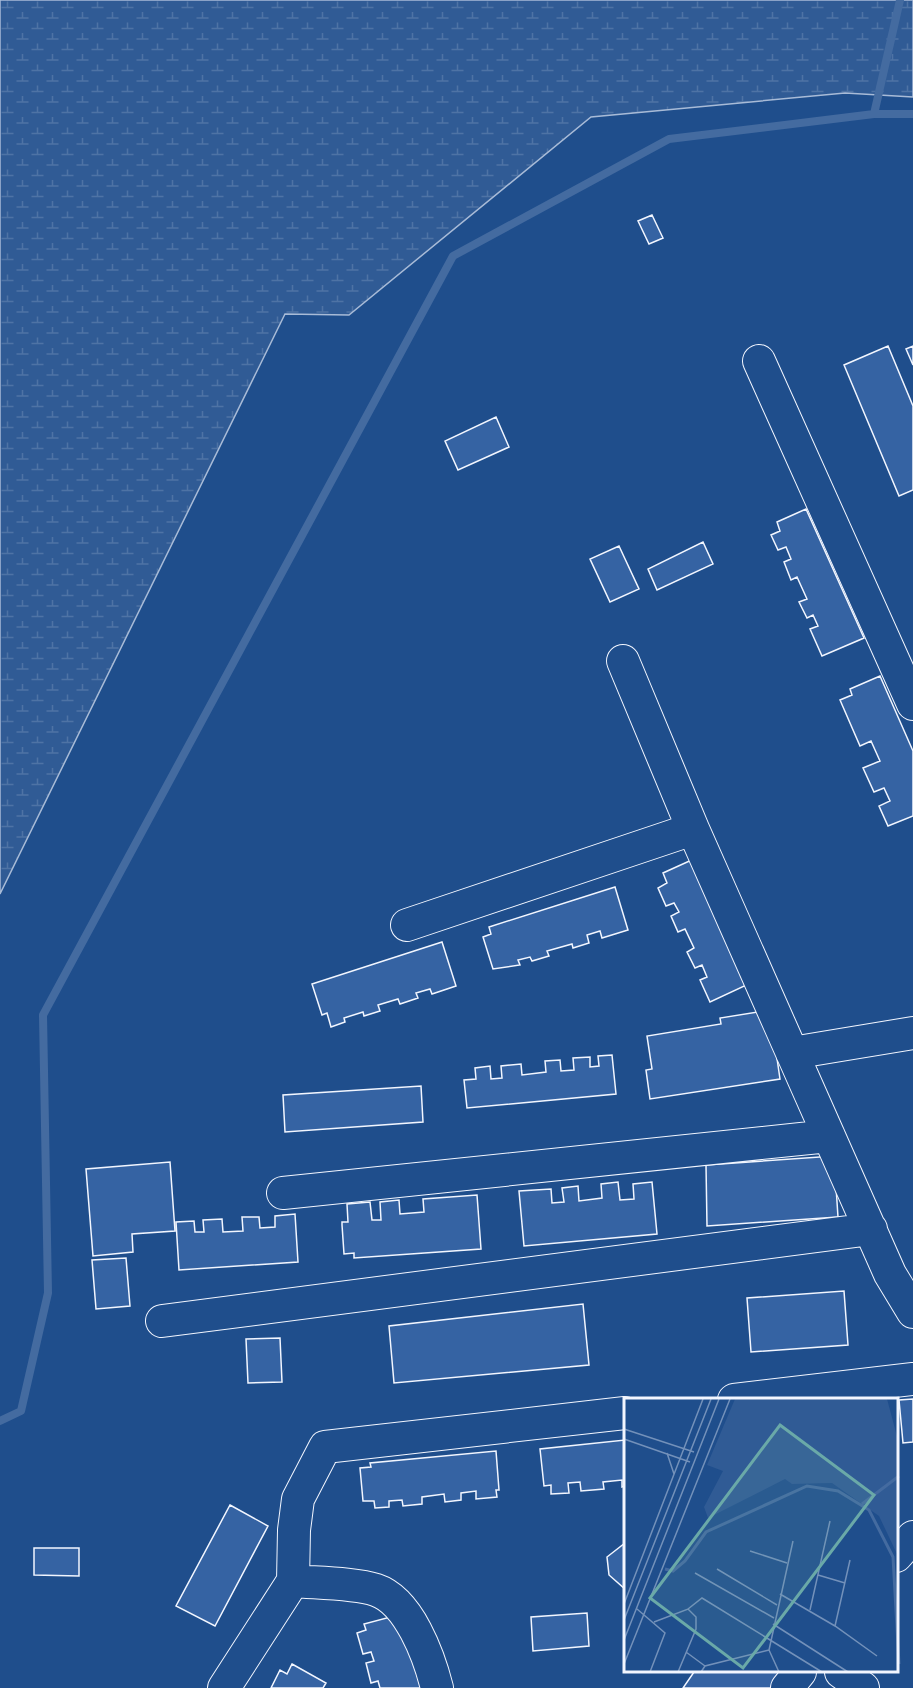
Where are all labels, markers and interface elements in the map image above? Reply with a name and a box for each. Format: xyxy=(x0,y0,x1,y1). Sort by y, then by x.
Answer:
inset map xyxy=(624,1398,898,1673)

